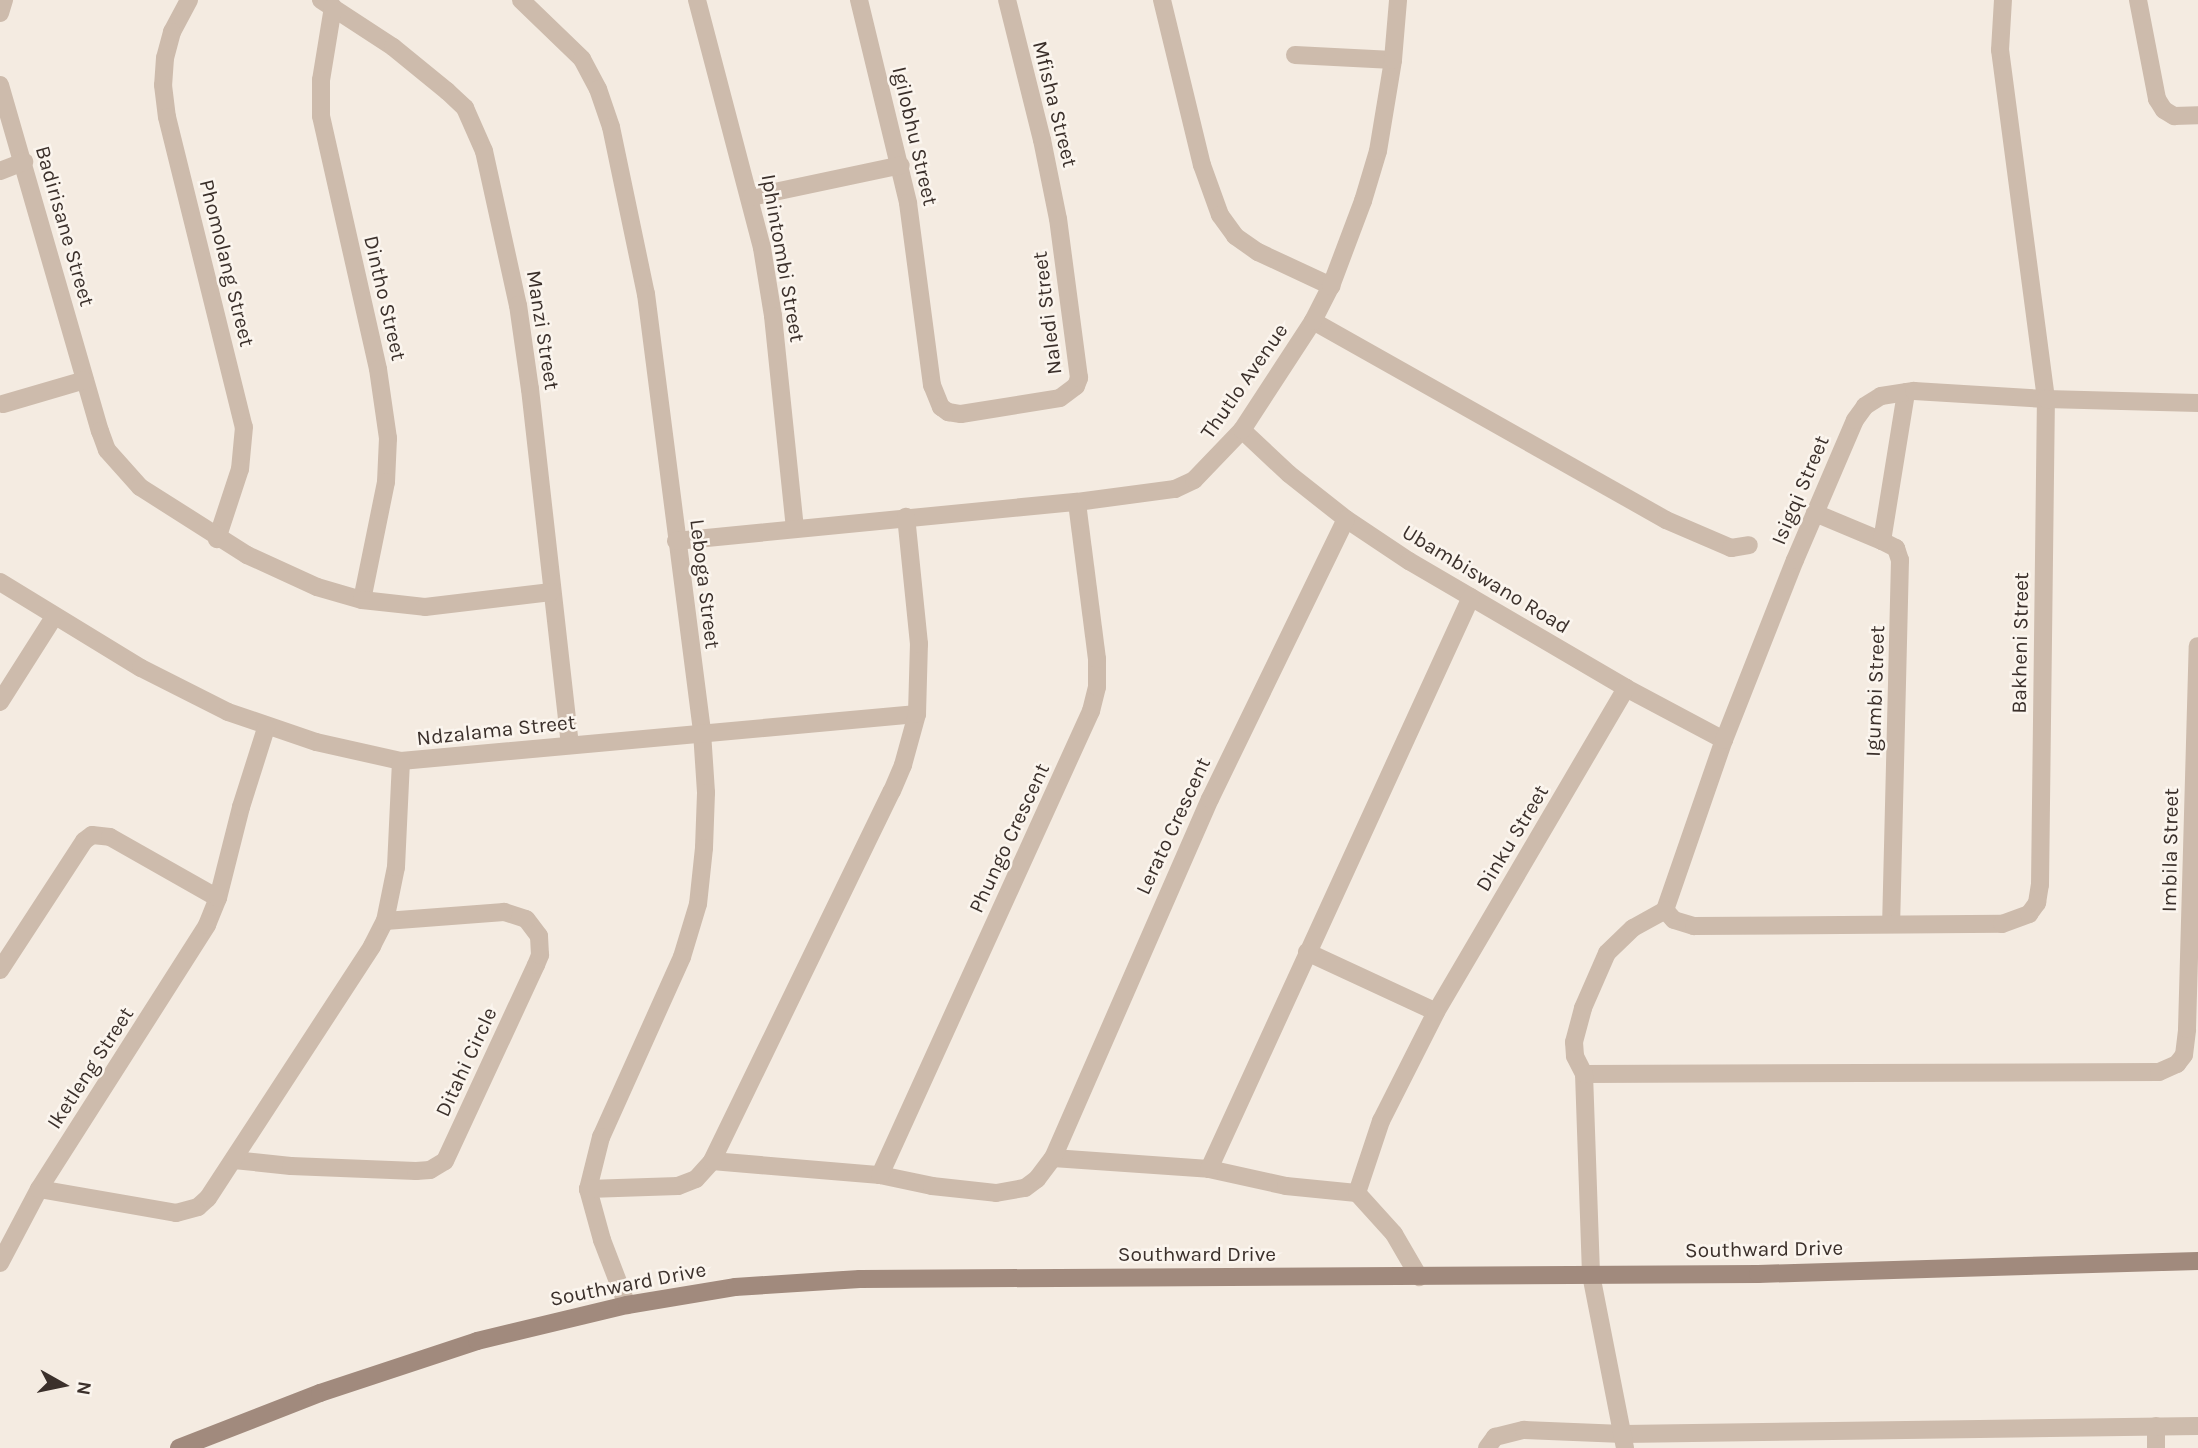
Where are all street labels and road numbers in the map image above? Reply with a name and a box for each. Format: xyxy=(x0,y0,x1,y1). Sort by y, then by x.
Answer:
street label: Mfisha Street xyxy=(1027,38,1083,170)
street label: Igilobhu Street xyxy=(887,64,943,208)
street label: Badirisane Street xyxy=(30,143,100,309)
street label: Iphintombi Street xyxy=(756,172,810,344)
street label: Phomolang Street xyxy=(194,177,260,349)
street label: Dintho Street xyxy=(358,233,412,363)
street label: Naledi Street xyxy=(1027,250,1067,376)
street label: Manzi Street xyxy=(521,268,565,392)
street label: Thutlo Avenue xyxy=(1195,318,1293,444)
street label: Isigqi Street xyxy=(1766,432,1834,548)
street label: Leboga Street xyxy=(685,518,725,650)
street label: Ubambiswano Road xyxy=(1398,519,1574,639)
street label: Bakheni Street xyxy=(2006,572,2034,714)
street label: Igumbi Street xyxy=(1860,625,1890,757)
street label: Ndzalama Street xyxy=(415,709,577,751)
street label: Lerato Crescent xyxy=(1130,753,1216,899)
street label: Phungo Crescent xyxy=(963,759,1055,917)
street label: Dinku Street xyxy=(1470,780,1554,896)
street label: Imbila Street xyxy=(2156,788,2184,912)
street label: Iketleng Street xyxy=(41,1002,139,1134)
street label: Ditahi Circle xyxy=(430,1003,502,1121)
street label: Southward Drive xyxy=(1685,1235,1843,1263)
street label: Southward Drive xyxy=(1118,1241,1276,1267)
street label: Southward Drive xyxy=(548,1257,708,1311)

